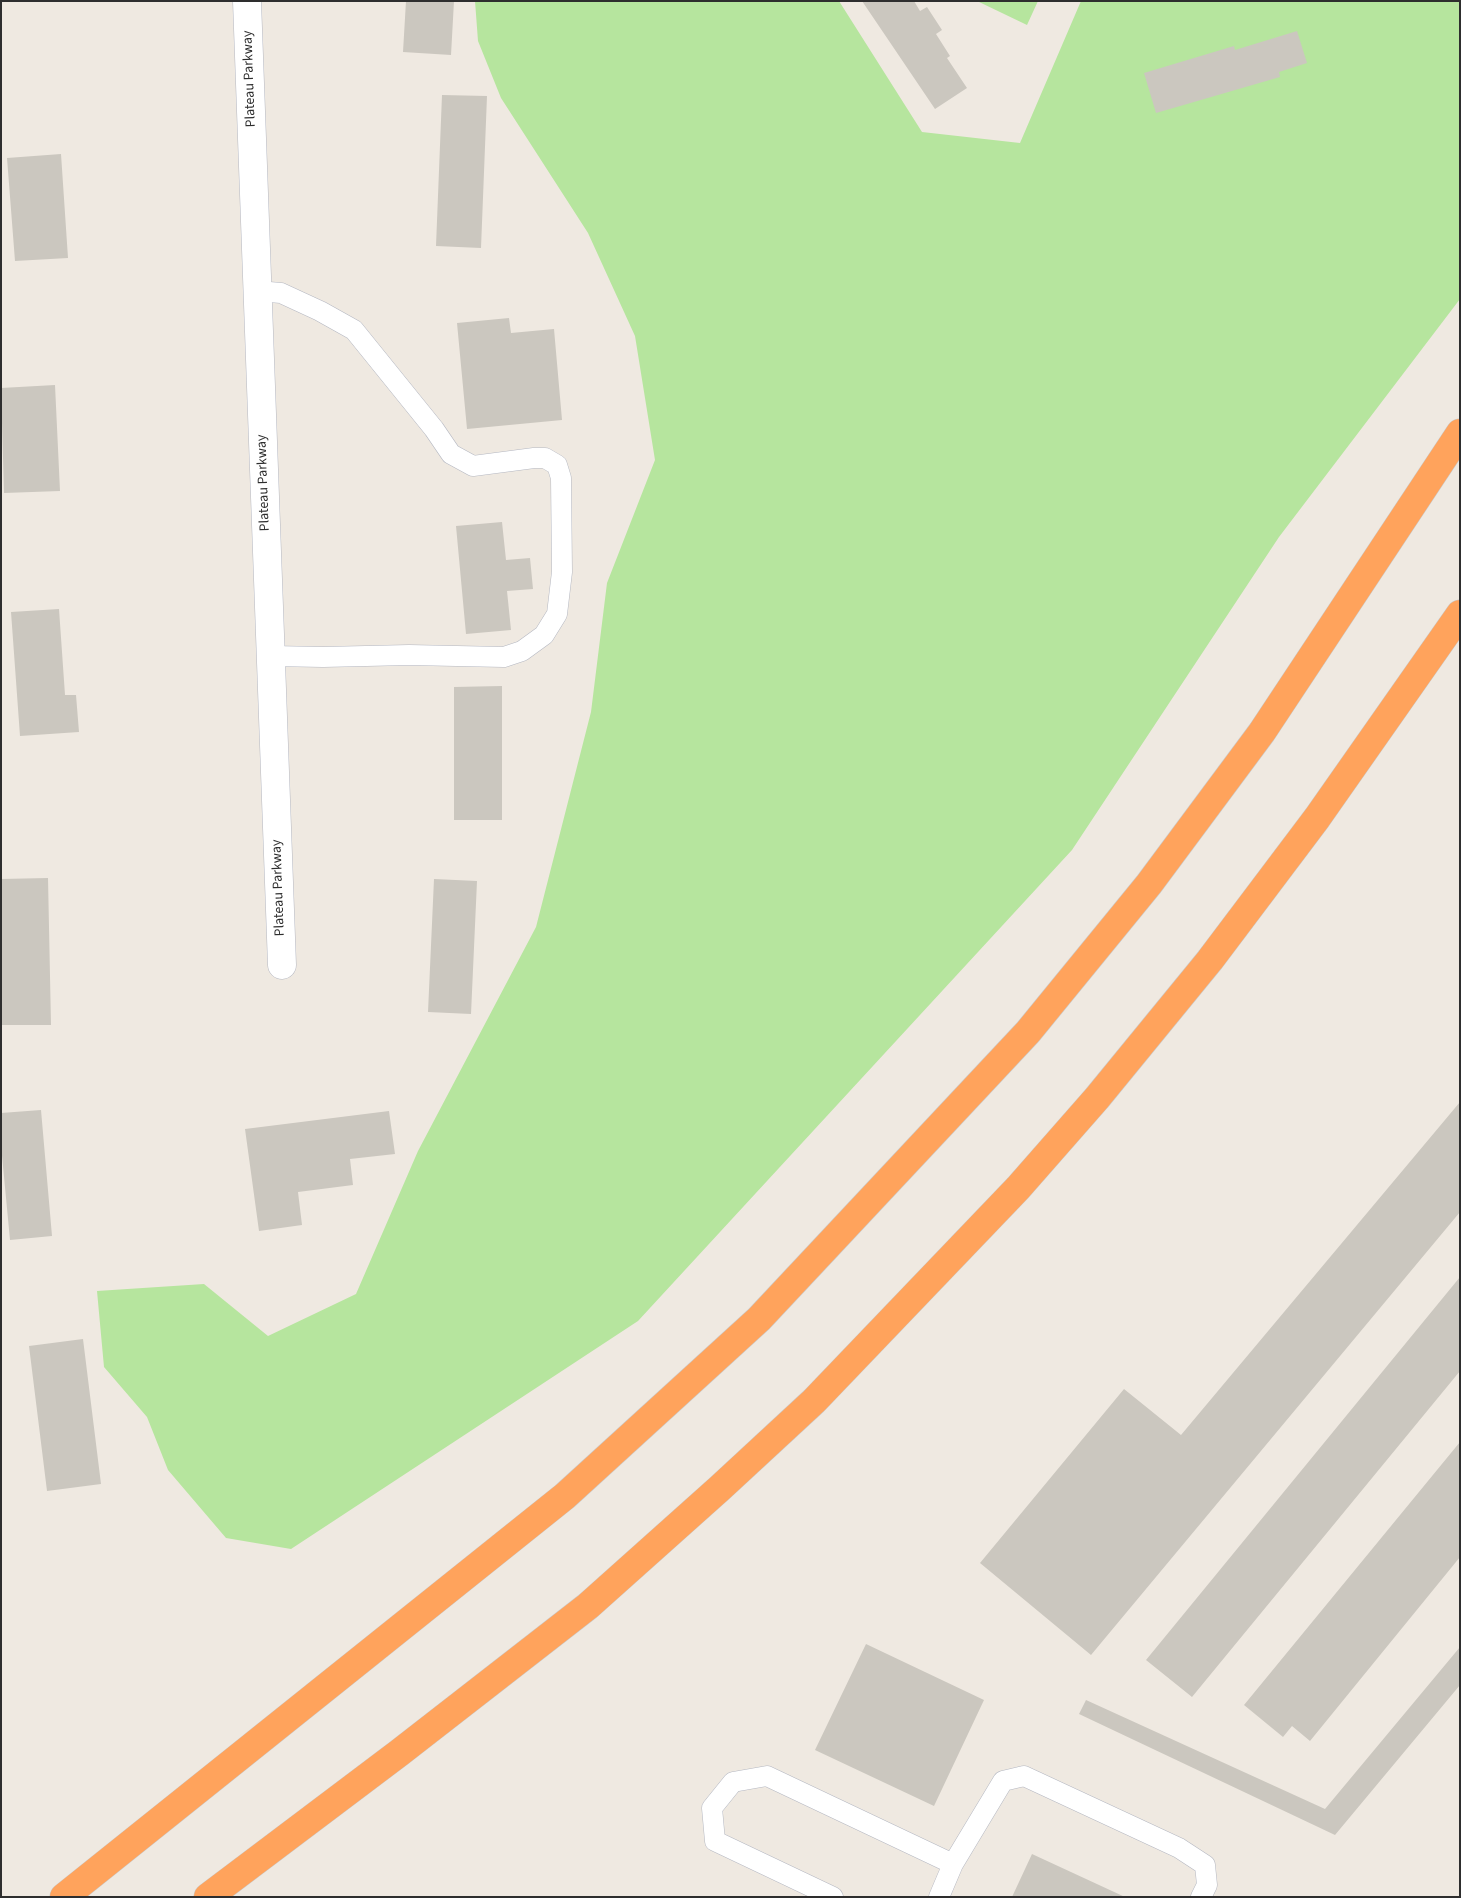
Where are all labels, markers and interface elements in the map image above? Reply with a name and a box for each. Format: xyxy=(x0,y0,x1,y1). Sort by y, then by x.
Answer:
street label: Plateau Parkway xyxy=(240,30,260,128)
street label: Plateau Parkway xyxy=(254,434,274,532)
street label: Plateau Parkway xyxy=(269,839,289,937)

